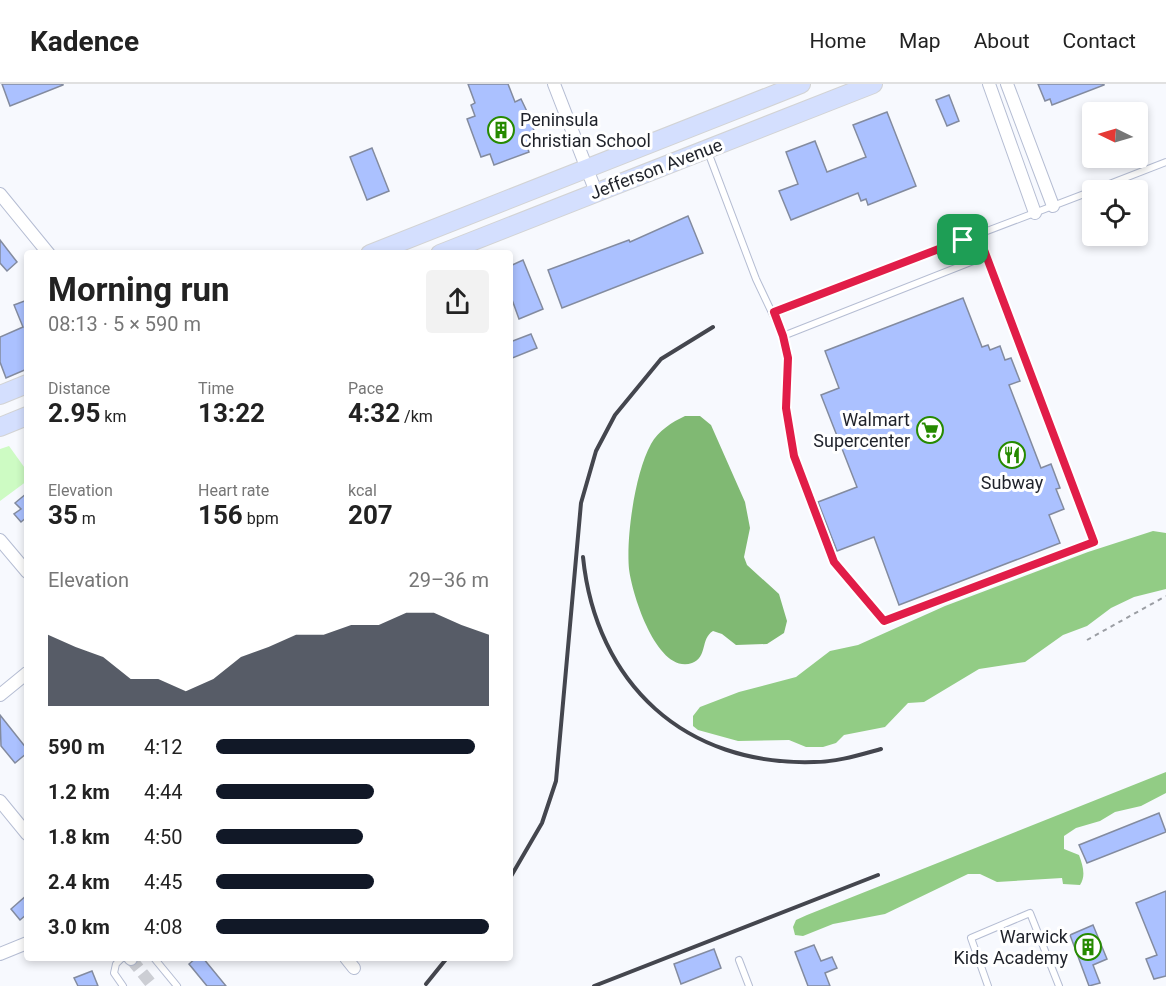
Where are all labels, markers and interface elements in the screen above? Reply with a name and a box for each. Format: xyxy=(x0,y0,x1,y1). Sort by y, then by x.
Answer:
text: Kadence xyxy=(30,25,139,58)
text: Home xyxy=(810,29,866,53)
text: Map xyxy=(899,29,941,53)
text: About xyxy=(974,29,1030,53)
text: Contact xyxy=(1063,29,1136,53)
north arrow xyxy=(1082,102,1148,168)
map controls xyxy=(1082,102,1148,246)
place label: Peninsula Christian School xyxy=(520,109,651,151)
building icon: Peninsula Christian School xyxy=(486,115,516,145)
street label: Jefferson Avenue xyxy=(587,134,725,203)
button: locate xyxy=(1082,180,1148,246)
pin xyxy=(937,214,988,265)
icon: arrive xyxy=(946,223,979,256)
text: Morning run xyxy=(48,270,229,309)
button: share xyxy=(426,270,489,333)
text: 08:13 · 5 × 590 m xyxy=(48,312,201,336)
text: Distance xyxy=(48,379,110,398)
text: Time xyxy=(198,379,234,398)
text: Pace xyxy=(348,379,384,398)
text: 2.95 xyxy=(48,398,100,428)
text: 13:22 xyxy=(198,398,265,428)
text: 4:32 xyxy=(348,398,400,428)
text: km xyxy=(100,407,126,426)
text: /km xyxy=(400,407,433,426)
place label: Walmart Supercenter xyxy=(813,409,910,451)
supermarket icon: Walmart Supercenter xyxy=(915,415,945,445)
restaurant icon: Subway xyxy=(997,440,1027,470)
place label: Subway xyxy=(981,472,1044,493)
text: Elevation xyxy=(48,481,113,500)
text: Heart rate xyxy=(198,481,269,500)
text: kcal xyxy=(348,481,377,500)
text: 35 xyxy=(48,500,78,530)
text: 156 xyxy=(198,500,243,530)
text: 207 xyxy=(348,500,393,530)
text: m xyxy=(78,509,96,528)
text: bpm xyxy=(243,509,279,528)
text: Elevation xyxy=(48,568,129,592)
text: 29–36 m xyxy=(408,568,489,592)
text: 590 m xyxy=(48,735,105,759)
text: 4:12 xyxy=(144,735,183,759)
text: 1.2 km xyxy=(48,780,110,804)
text: 4:44 xyxy=(144,780,183,804)
text: 1.8 km xyxy=(48,825,110,849)
text: 4:50 xyxy=(144,825,183,849)
text: 2.4 km xyxy=(48,870,110,894)
text: 4:45 xyxy=(144,870,183,894)
text: 3.0 km xyxy=(48,915,110,939)
text: 4:08 xyxy=(144,915,183,939)
place label: Warwick Kids Academy xyxy=(953,926,1069,968)
building icon: Warwick Kids Academy xyxy=(1073,932,1103,962)

